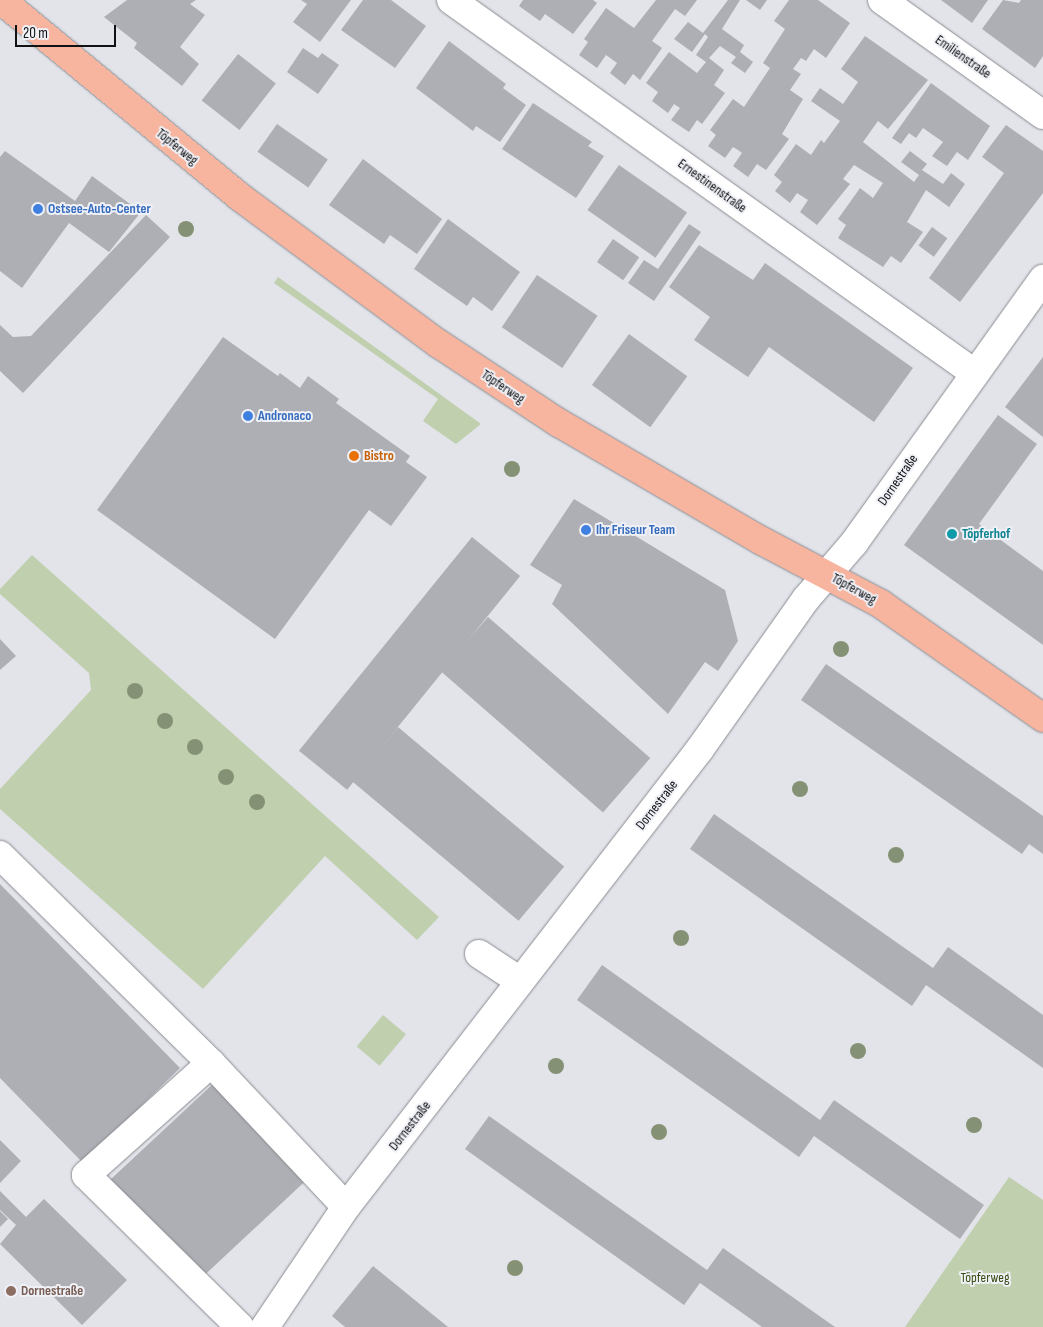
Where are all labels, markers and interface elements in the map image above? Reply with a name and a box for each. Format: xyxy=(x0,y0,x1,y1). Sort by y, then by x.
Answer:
scale bar xyxy=(18,15,119,47)
text: 20 m xyxy=(23,24,48,43)
street label: Emilienstraße xyxy=(932,32,994,82)
street label: Töpferweg xyxy=(153,125,201,169)
street label: Ernestinenstraße xyxy=(674,155,750,217)
place label: Ostsee-Auto-Center xyxy=(48,201,151,217)
marker: Ostsee-Auto-Center xyxy=(32,203,44,215)
street label: Töpferweg xyxy=(478,366,528,408)
place label: Andronaco xyxy=(258,408,311,424)
marker: Andronaco xyxy=(242,410,254,422)
place label: Bistro xyxy=(364,448,394,464)
marker: Bistro xyxy=(348,450,360,462)
street label: Dornestraße xyxy=(874,451,922,509)
place label: Ihr Friseur Team xyxy=(596,522,675,538)
marker: Ihr Friseur Team xyxy=(580,524,592,536)
place label: Töpferhof xyxy=(962,526,1010,542)
marker: Töpferhof xyxy=(946,528,958,540)
street label: Töpferweg xyxy=(829,570,879,608)
street label: Dornestraße xyxy=(632,777,682,833)
street label: Dornestraße xyxy=(385,1098,435,1154)
park label: Töpferweg xyxy=(961,1270,1009,1286)
place label: Dornestraße xyxy=(21,1283,83,1299)
marker: Dornestraße xyxy=(5,1285,17,1297)

